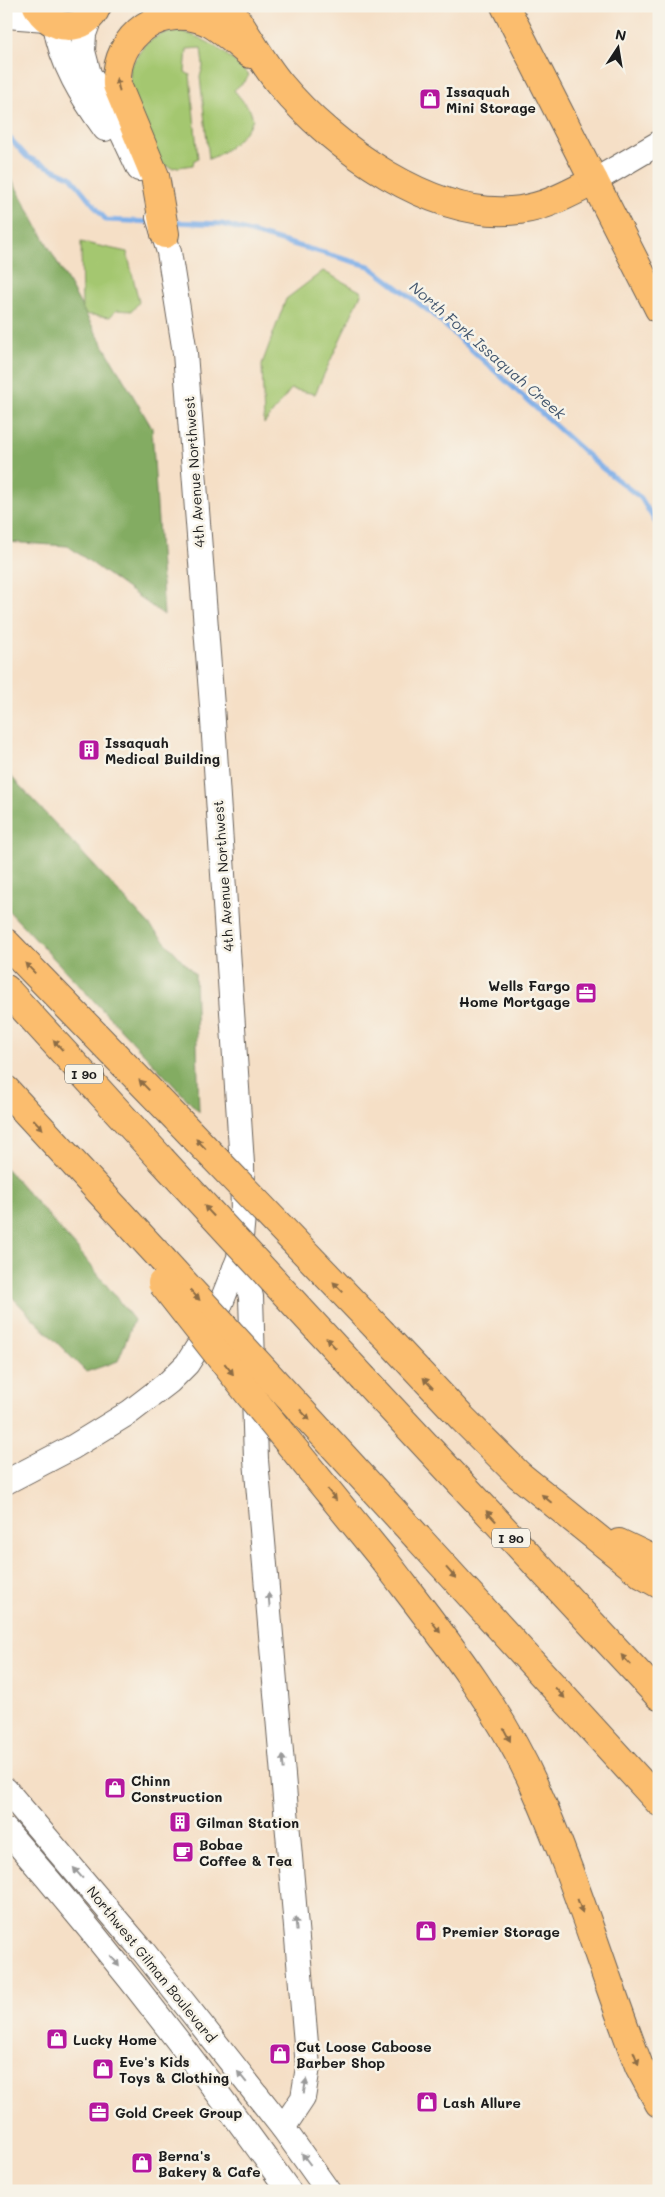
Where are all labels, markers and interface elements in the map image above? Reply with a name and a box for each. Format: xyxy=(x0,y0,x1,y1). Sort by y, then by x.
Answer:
north arrow xyxy=(592,22,642,72)
text: N xyxy=(614,24,628,45)
one-way arrow xyxy=(114,76,122,92)
place label: Issaquah Mini Storage xyxy=(446,82,536,117)
shop icon: Issaquah Mini Storage xyxy=(418,87,442,111)
water label: North Fork Issaquah Creek xyxy=(406,277,571,424)
street label: 4th Avenue Northwest xyxy=(179,396,209,548)
place label: Issaquah Medical Building xyxy=(105,733,220,768)
building icon: Issaquah Medical Building xyxy=(77,738,101,762)
street label: 4th Avenue Northwest xyxy=(208,800,238,952)
one-way arrow xyxy=(24,963,36,975)
place label: Wells Fargo Home Mortgage xyxy=(459,976,570,1011)
office icon: Wells Fargo Home Mortgage xyxy=(574,981,598,1005)
one-way arrow xyxy=(52,1039,63,1052)
road number: I 90 xyxy=(65,1064,103,1084)
one-way arrow xyxy=(138,1079,150,1091)
one-way arrow xyxy=(32,1118,44,1130)
one-way arrow xyxy=(195,1138,207,1150)
one-way arrow xyxy=(203,1205,214,1218)
one-way arrow xyxy=(332,1281,344,1293)
one-way arrow xyxy=(190,1289,201,1301)
one-way arrow xyxy=(325,1338,337,1350)
one-way arrow xyxy=(224,1362,235,1375)
one-way arrow xyxy=(422,1377,434,1389)
one-way arrow xyxy=(299,1408,311,1420)
one-way arrow xyxy=(326,1488,337,1501)
one-way arrow xyxy=(541,1493,554,1504)
one-way arrow xyxy=(485,1510,497,1522)
road number: I 90 xyxy=(492,1529,530,1548)
one-way arrow xyxy=(445,1567,457,1579)
one-way arrow xyxy=(265,1592,273,1608)
one-way arrow xyxy=(431,1620,441,1634)
one-way arrow xyxy=(620,1655,632,1667)
one-way arrow xyxy=(555,1687,566,1700)
one-way arrow xyxy=(503,1729,512,1742)
one-way arrow xyxy=(279,1754,287,1770)
place label: Chinn Construction xyxy=(131,1771,222,1806)
shop icon: Chinn Construction xyxy=(103,1776,127,1800)
building icon: Gilman Station xyxy=(168,1810,192,1834)
place label: Gilman Station xyxy=(196,1813,299,1832)
place label: Bobae Coffee & Tea xyxy=(199,1835,293,1870)
cafe icon: Bobae Coffee & Tea xyxy=(171,1840,195,1864)
one-way arrow xyxy=(72,1868,84,1880)
street label: Northwest Gilman Boulevard xyxy=(83,1882,221,2046)
one-way arrow xyxy=(576,1899,584,1914)
one-way arrow xyxy=(292,1916,300,1932)
shop icon: Premier Storage xyxy=(414,1919,438,1943)
place label: Premier Storage xyxy=(442,1922,560,1941)
one-way arrow xyxy=(110,1954,121,1967)
shop icon: Lucky Home xyxy=(45,2027,69,2051)
place label: Lucky Home xyxy=(73,2030,157,2049)
place label: Cut Loose Caboose Barber Shop xyxy=(296,2037,432,2072)
shop icon: Cut Loose Caboose Barber Shop xyxy=(268,2042,292,2066)
one-way arrow xyxy=(633,2051,640,2066)
place label: Eve's Kids Toys & Clothing xyxy=(119,2052,229,2087)
shop icon: Eve's Kids Toys & Clothing xyxy=(91,2057,115,2081)
one-way arrow xyxy=(236,2071,247,2084)
one-way arrow xyxy=(302,2078,310,2094)
shop icon: Lash Allure xyxy=(415,2090,439,2114)
place label: Lash Allure xyxy=(443,2093,521,2112)
office icon: Gold Creek Group xyxy=(87,2100,111,2124)
place label: Gold Creek Group xyxy=(115,2103,243,2122)
place label: Berna's Bakery & Cafe xyxy=(158,2146,261,2181)
shop icon: Berna's Bakery & Cafe xyxy=(130,2151,154,2175)
one-way arrow xyxy=(301,2152,311,2166)

